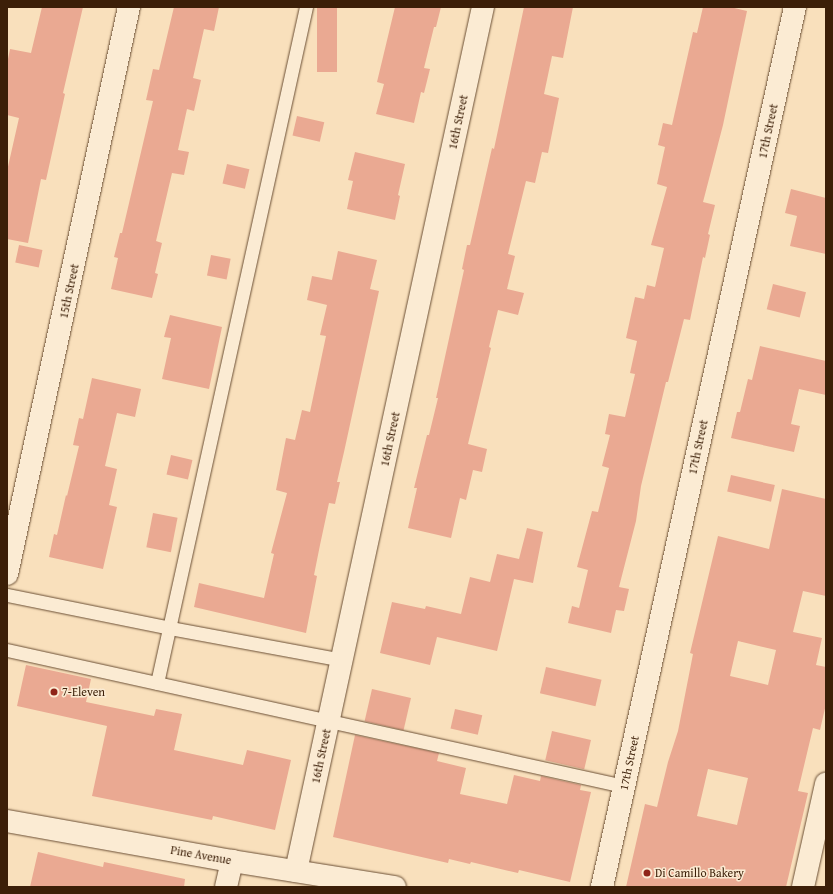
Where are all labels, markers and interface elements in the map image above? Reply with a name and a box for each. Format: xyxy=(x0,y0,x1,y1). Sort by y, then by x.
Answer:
street label: 16th Street xyxy=(445,93,471,151)
street label: 17th Street xyxy=(755,102,781,160)
street label: 15th Street xyxy=(56,262,82,320)
street label: 16th Street xyxy=(377,410,403,468)
street label: 17th Street xyxy=(685,418,711,476)
place label: 7-Eleven xyxy=(62,685,105,699)
marker: 7-Eleven xyxy=(49,687,59,697)
street label: 16th Street xyxy=(308,727,334,785)
street label: 17th Street xyxy=(616,734,642,792)
street label: Pine Avenue xyxy=(169,843,233,867)
place label: Di Camillo Bakery xyxy=(655,866,744,880)
marker: Di Camillo Bakery xyxy=(642,868,652,878)

